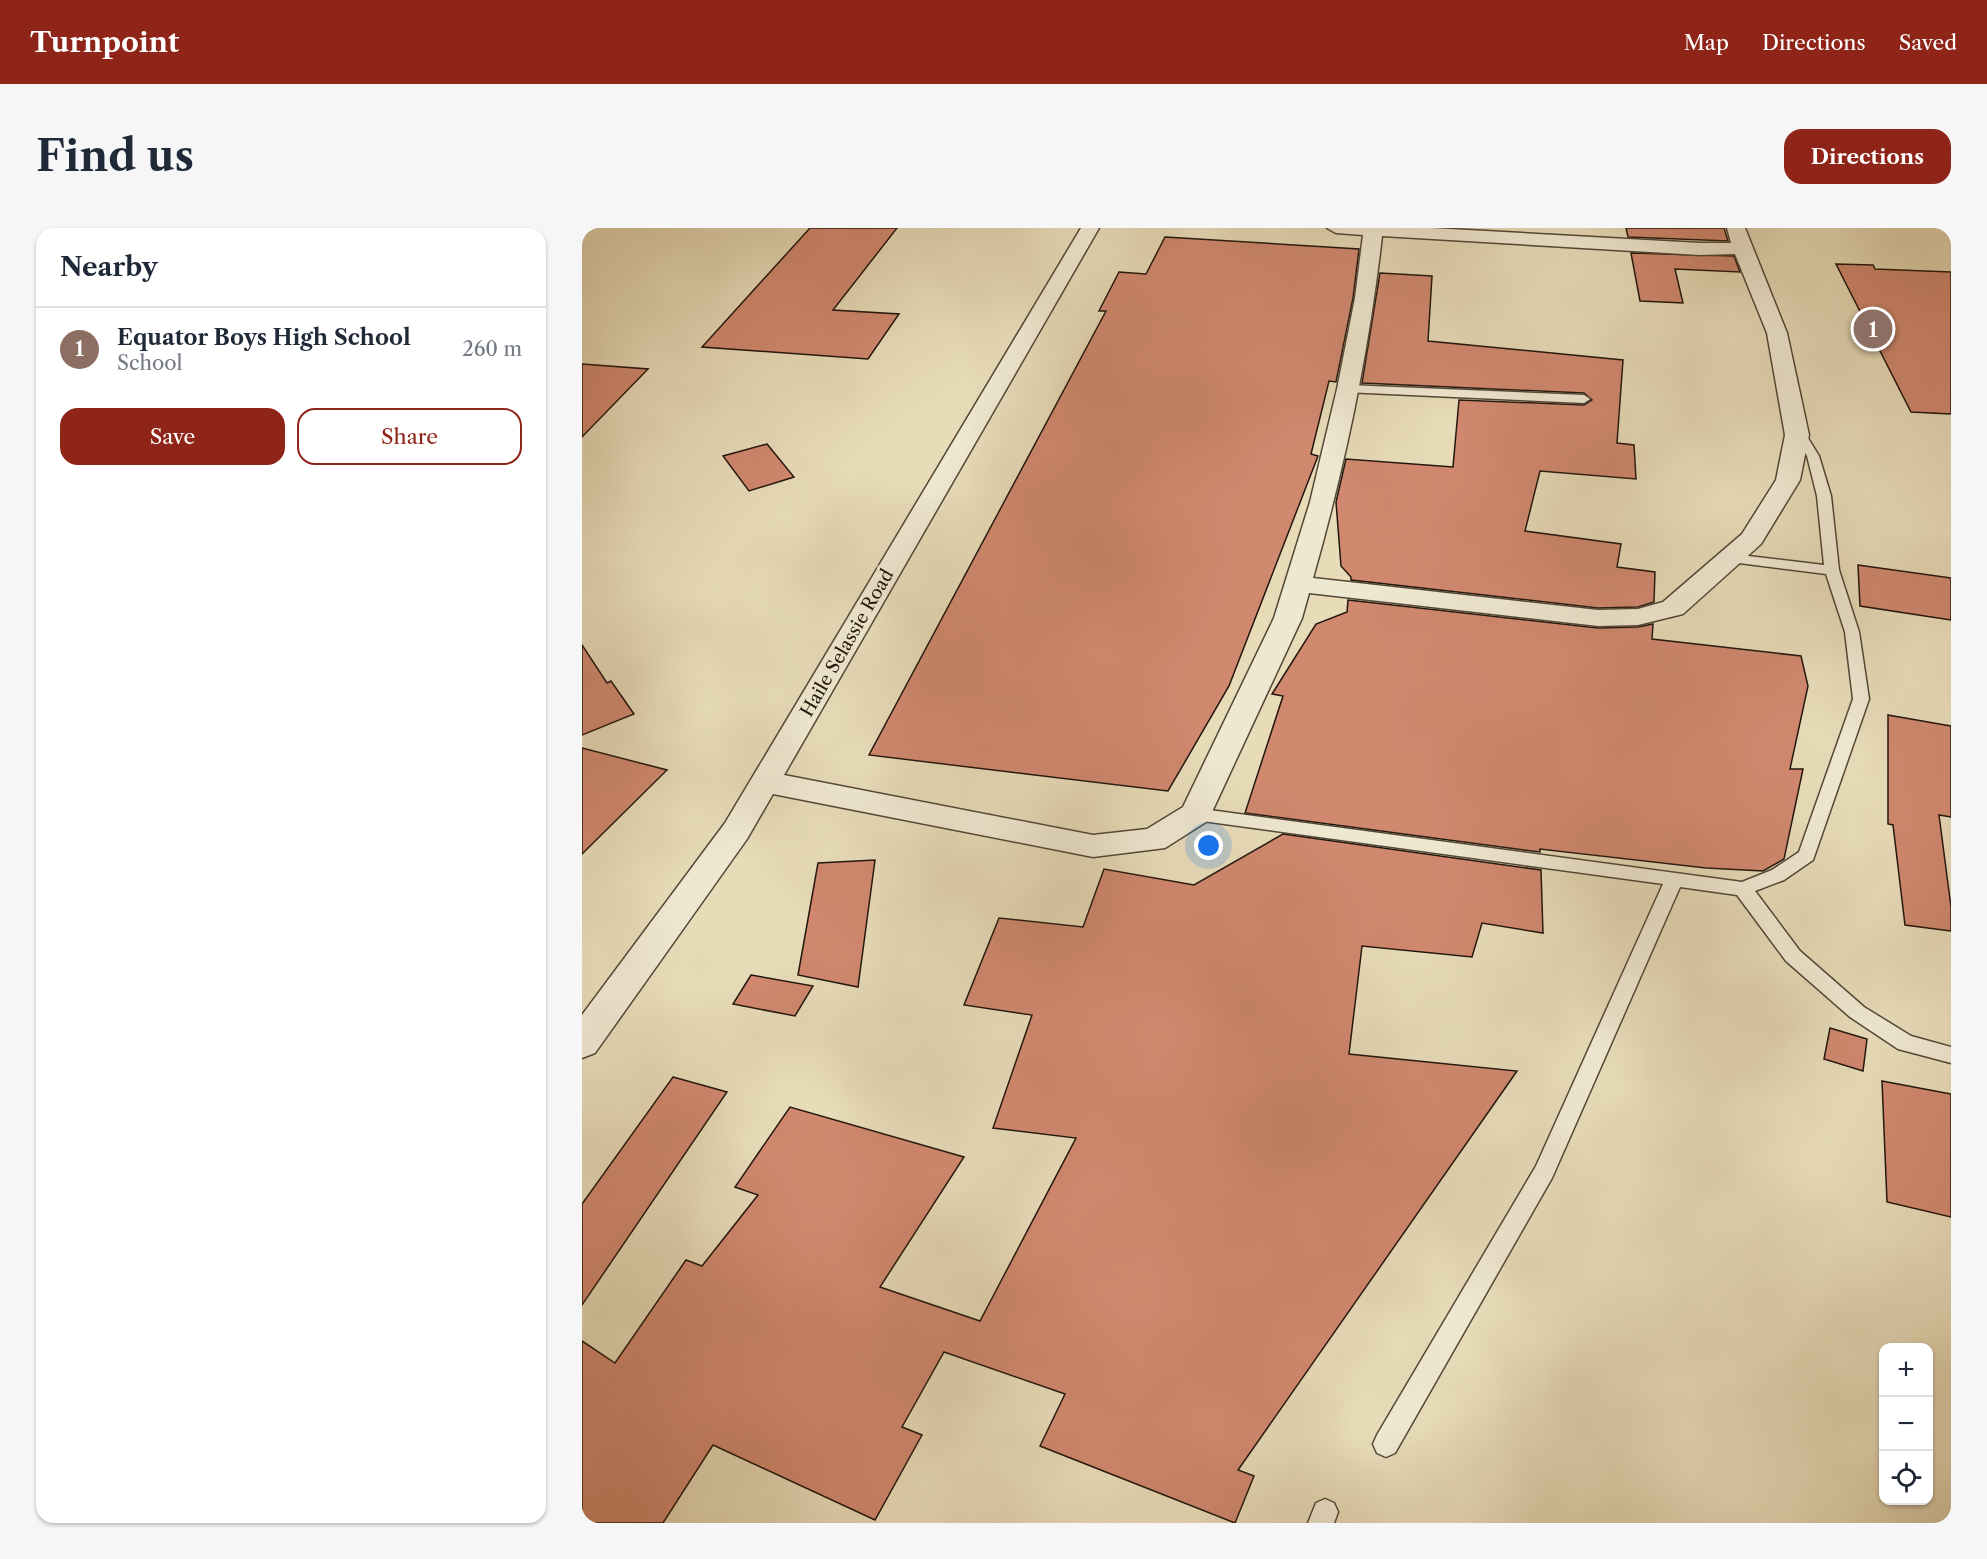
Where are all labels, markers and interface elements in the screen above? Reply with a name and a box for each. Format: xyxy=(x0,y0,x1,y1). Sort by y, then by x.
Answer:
text: Turnpoint xyxy=(30,25,179,59)
text: Map xyxy=(1684,30,1729,55)
text: Directions xyxy=(1762,30,1866,55)
text: Saved xyxy=(1899,30,1957,55)
button: Directions xyxy=(1784,129,1951,184)
text: Find us xyxy=(36,130,194,182)
text: Nearby xyxy=(60,251,158,283)
pin: 1 xyxy=(1854,306,1892,352)
text: Equator Boys High School xyxy=(117,324,411,351)
text: 1 xyxy=(75,337,84,361)
text: 260 m xyxy=(462,337,522,361)
text: School xyxy=(117,351,182,375)
button: Save xyxy=(60,408,285,465)
button: Share xyxy=(297,408,522,465)
street label: Haile Selassie Road xyxy=(796,565,898,721)
your location xyxy=(1194,831,1223,860)
map controls xyxy=(1879,1343,1933,1505)
button: + xyxy=(1879,1343,1933,1397)
button: − xyxy=(1879,1397,1933,1451)
button: locate xyxy=(1879,1451,1933,1505)

